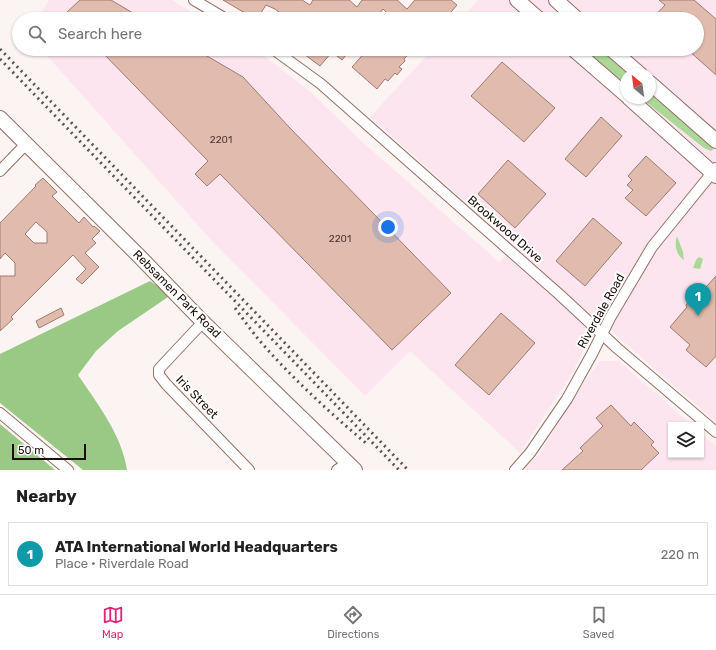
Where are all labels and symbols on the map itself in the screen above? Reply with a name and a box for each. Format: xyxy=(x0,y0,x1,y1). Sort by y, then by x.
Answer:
north arrow xyxy=(620,68,656,104)
house number: 2201 xyxy=(210,134,232,146)
street label: Brookwood Drive xyxy=(465,193,546,266)
your location xyxy=(378,217,398,237)
house number: 2201 xyxy=(329,233,351,245)
street label: Rebsamen Park Road xyxy=(130,247,224,341)
street label: Riverdale Road xyxy=(575,271,627,351)
pin: 1 xyxy=(685,283,711,316)
street label: Iris Street xyxy=(173,373,221,422)
scale bar xyxy=(12,442,86,461)

